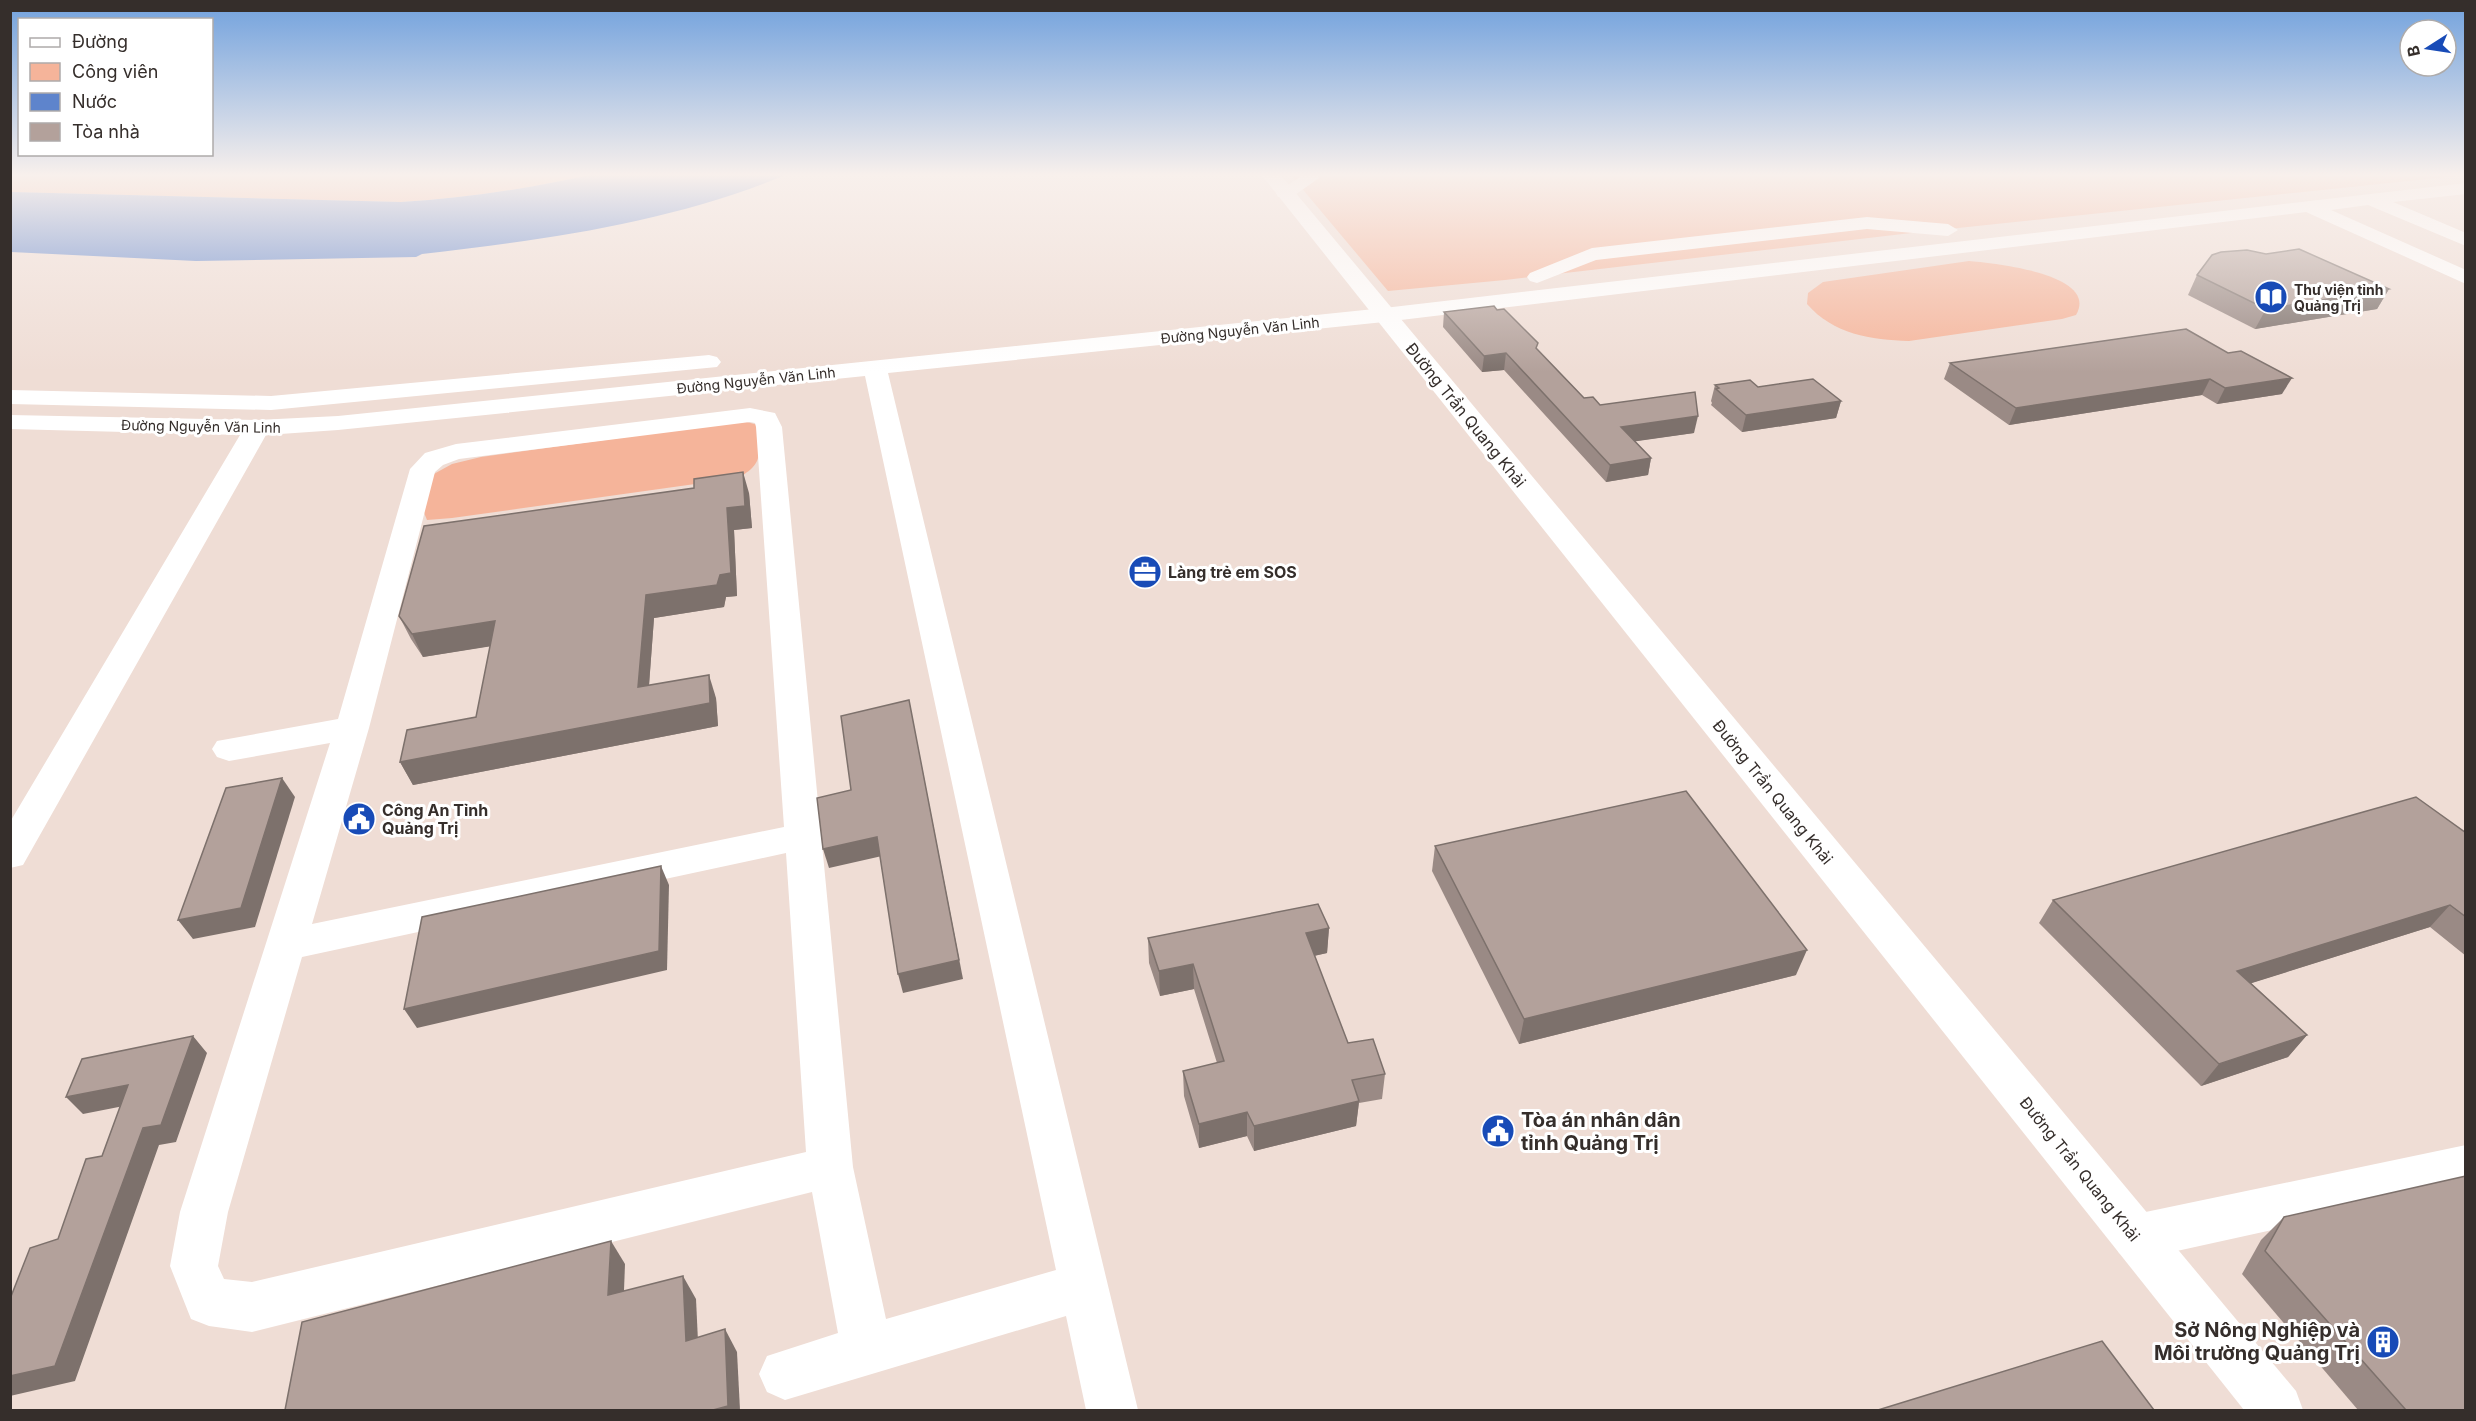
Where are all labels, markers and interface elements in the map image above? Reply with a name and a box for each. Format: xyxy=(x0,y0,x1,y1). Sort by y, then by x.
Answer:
legend xyxy=(18,18,213,156)
north arrow xyxy=(2398,18,2458,78)
text: Đường xyxy=(72,31,128,52)
text: B xyxy=(2402,44,2424,58)
text: Công viên xyxy=(72,61,158,82)
text: Nước xyxy=(72,91,117,112)
text: Tòa nhà xyxy=(72,121,140,142)
library icon: Thư viện tỉnh Quảng Trị xyxy=(2253,279,2289,315)
place label: Thư viện tỉnh Quảng Trị xyxy=(2294,281,2384,315)
street label: Đường Nguyễn Văn Linh xyxy=(1160,313,1320,347)
street label: Đường Trần Quang Khải xyxy=(1402,339,1530,491)
street label: Đường Nguyễn Văn Linh xyxy=(676,363,836,397)
street label: Đường Nguyễn Văn Linh xyxy=(121,416,281,436)
office icon: Làng trẻ em SOS xyxy=(1127,554,1163,590)
place label: Làng trẻ em SOS xyxy=(1168,562,1297,582)
street label: Đường Trần Quang Khải xyxy=(1709,716,1837,868)
place label: Công An Tỉnh Quảng Trị xyxy=(382,800,488,838)
public building icon: Công An Tỉnh Quảng Trị xyxy=(341,801,377,837)
street label: Đường Trần Quang Khải xyxy=(2016,1093,2144,1245)
place label: Tòa án nhân dân tỉnh Quảng Trị xyxy=(1521,1108,1681,1155)
public building icon: Tòa án nhân dân tỉnh Quảng Trị xyxy=(1480,1113,1516,1149)
place label: Sở Nông Nghiệp và Môi trường Quảng Trị xyxy=(2154,1318,2360,1365)
building icon: Sở Nông Nghiệp và Môi trường Quảng Trị xyxy=(2365,1324,2401,1360)

